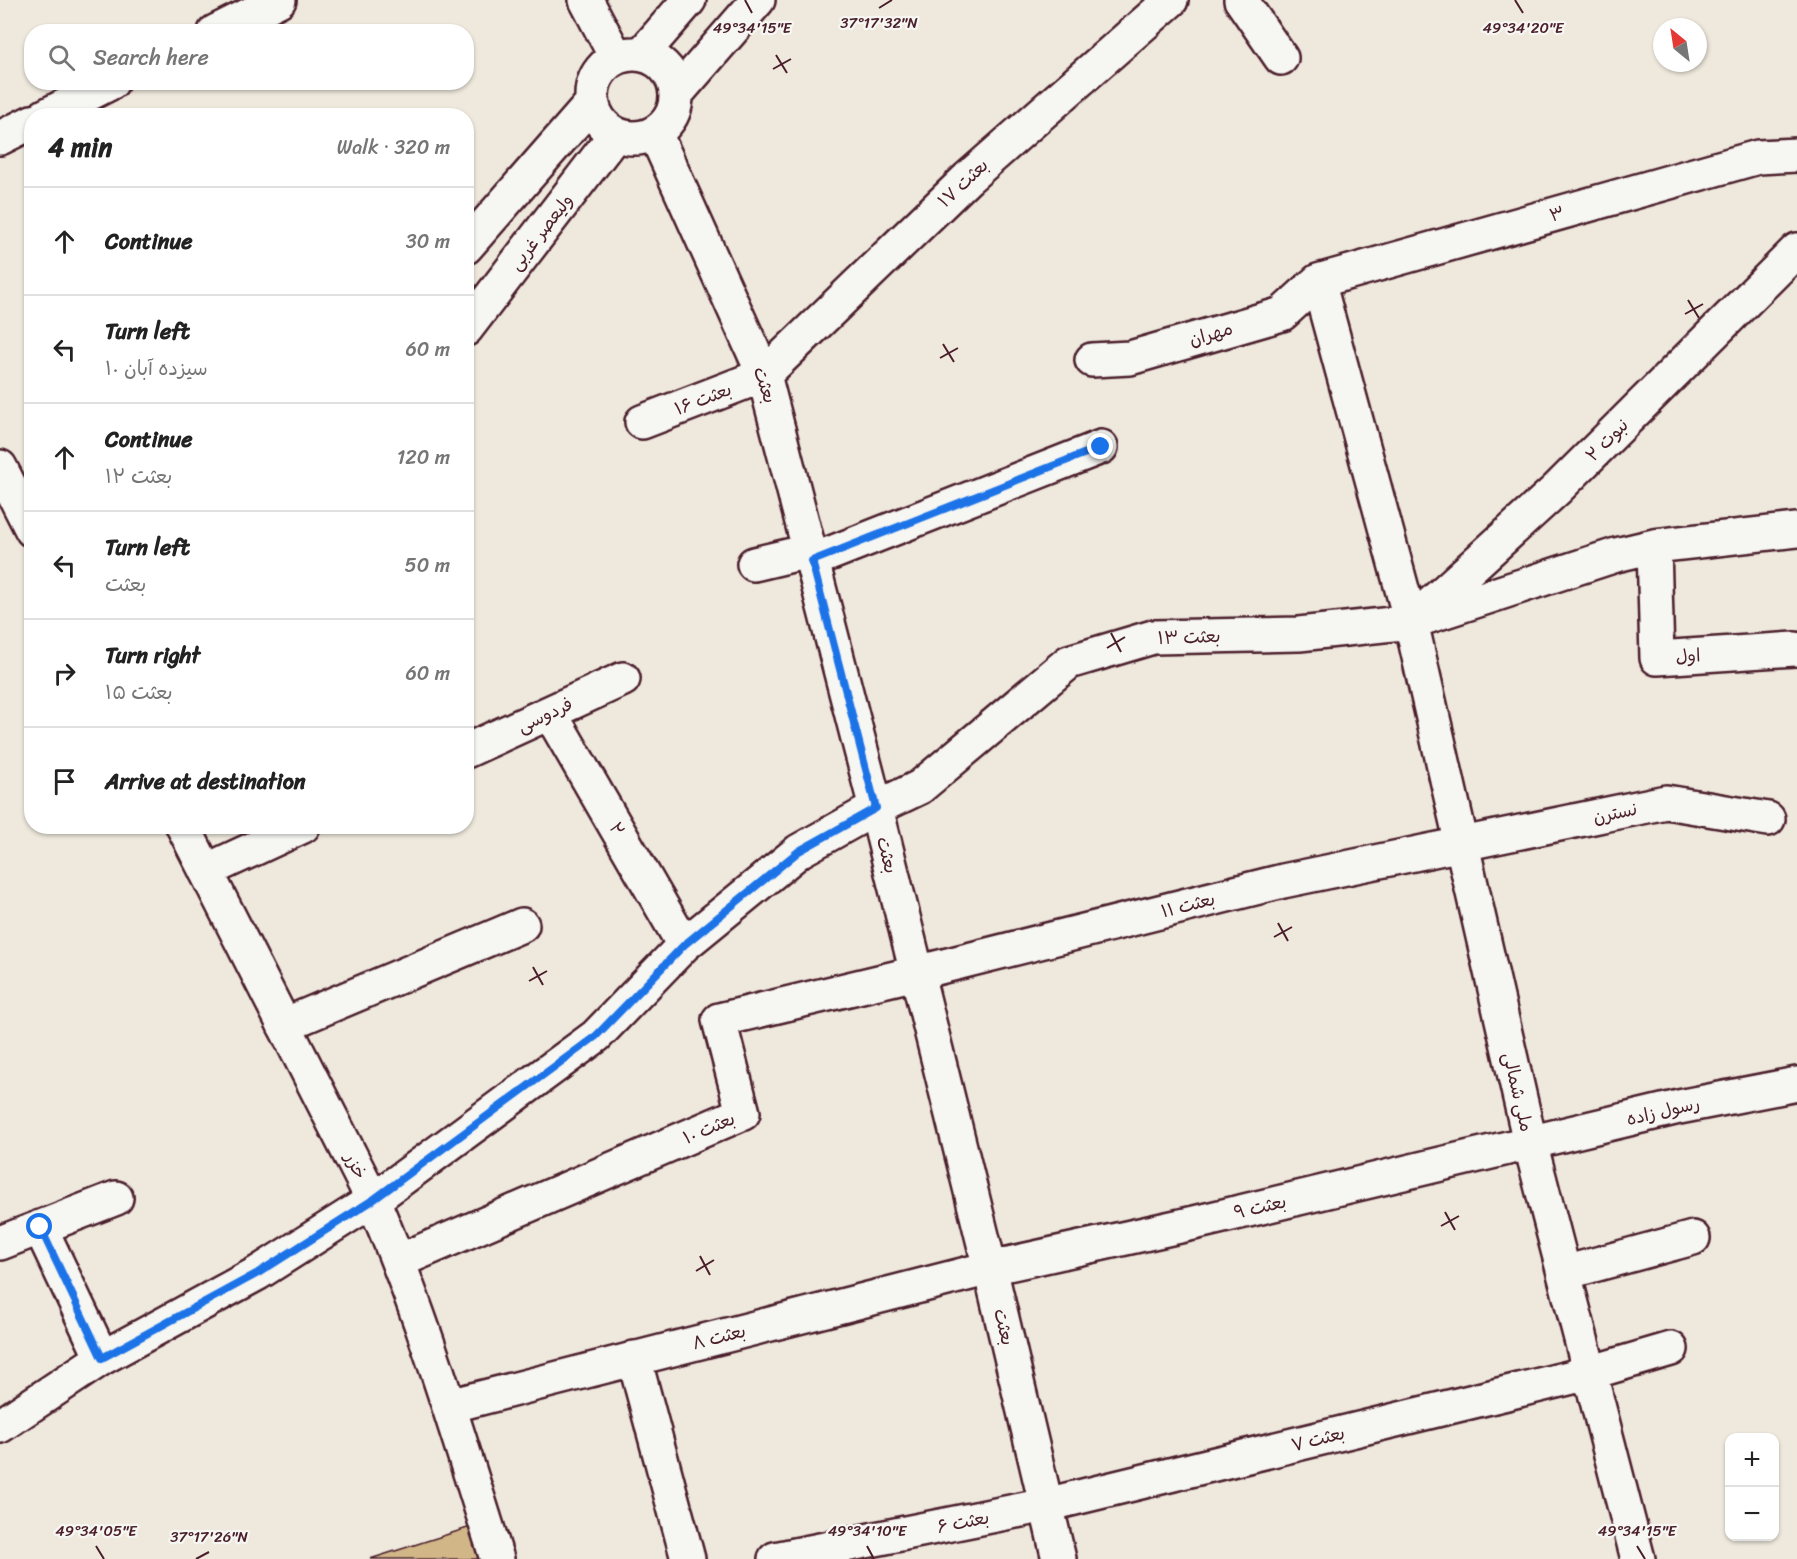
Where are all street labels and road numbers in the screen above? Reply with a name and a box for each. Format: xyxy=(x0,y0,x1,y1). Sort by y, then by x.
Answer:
street label: بعثت ۱۷ xyxy=(930,150,996,216)
street label: ولیعصر غربی xyxy=(500,186,582,278)
street label: ۳ xyxy=(1546,197,1568,231)
street label: مهران xyxy=(1185,313,1237,355)
street label: بعثت xyxy=(744,362,786,408)
street label: بعثت ۱۶ xyxy=(670,373,736,425)
street label: نبوت ۲ xyxy=(1577,410,1637,470)
street label: بعثت ۱۳ xyxy=(1157,620,1221,654)
street label: اول xyxy=(1675,639,1701,673)
street label: فردوسی xyxy=(512,688,578,742)
street label: نسترن xyxy=(1590,793,1640,833)
street label: ۲ xyxy=(600,816,634,842)
street label: بعثت xyxy=(867,833,907,877)
street label: بعثت ۱۱ xyxy=(1157,883,1219,927)
street label: ملی شمالی xyxy=(1493,1049,1543,1135)
street label: رسول زاده xyxy=(1623,1087,1703,1135)
street label: بعثت ۱۰ xyxy=(678,1103,740,1153)
street label: خزر xyxy=(335,1145,376,1185)
street label: بعثت ۹ xyxy=(1230,1185,1290,1229)
street label: بعثت xyxy=(984,1305,1024,1349)
street label: بعثت ۸ xyxy=(689,1315,749,1359)
street label: بعثت ۷ xyxy=(1288,1417,1348,1461)
street label: بعثت ۶ xyxy=(934,1501,992,1543)

